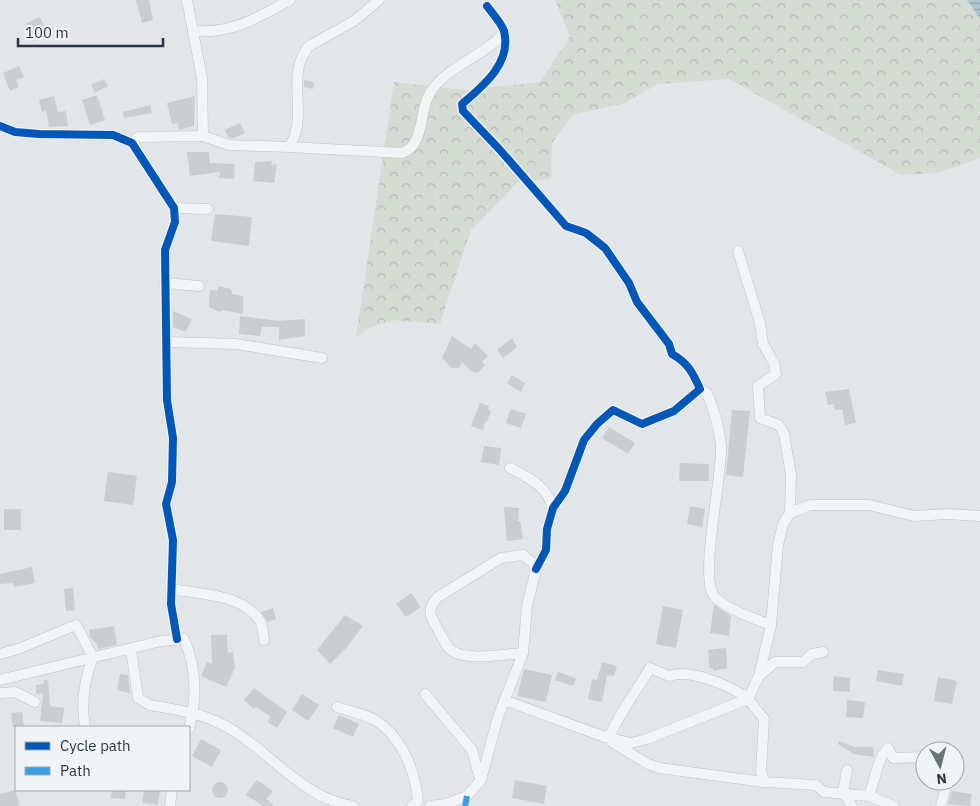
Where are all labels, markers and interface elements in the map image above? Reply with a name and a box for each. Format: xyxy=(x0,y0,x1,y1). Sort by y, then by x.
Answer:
scale bar xyxy=(18,15,162,47)
text: 100 m xyxy=(25,23,69,42)
legend xyxy=(15,726,190,791)
text: Cycle path xyxy=(60,736,131,755)
north arrow xyxy=(915,741,965,791)
text: Path xyxy=(60,761,91,780)
text: N xyxy=(935,769,948,788)

